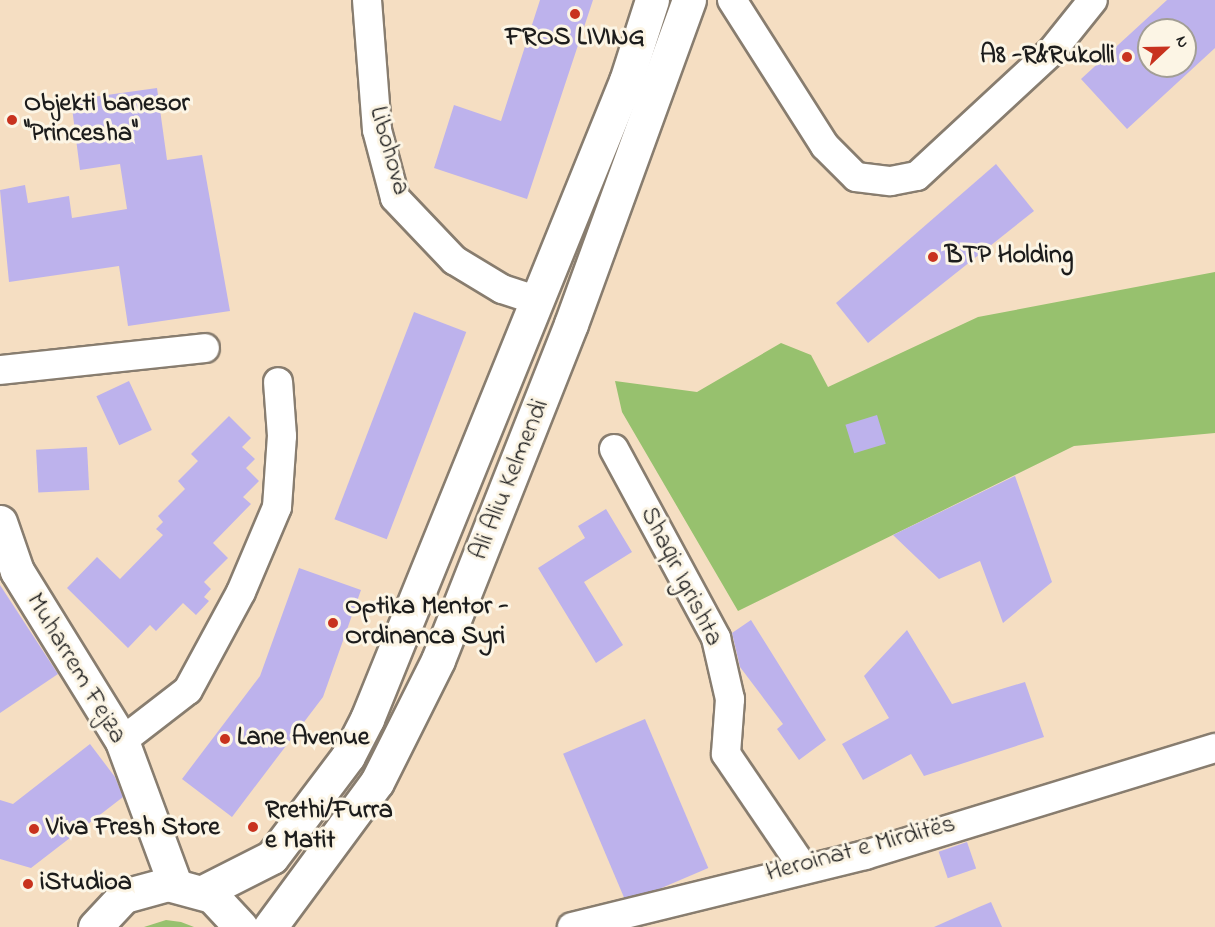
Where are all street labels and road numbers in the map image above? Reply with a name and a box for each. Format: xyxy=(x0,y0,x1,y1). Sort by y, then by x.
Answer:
street label: Libohova xyxy=(361,103,415,199)
street label: Ali Aliu Kelmendi xyxy=(465,395,557,565)
street label: Shaqir Igrishta xyxy=(632,502,728,652)
street label: Muharrem Fejza xyxy=(18,588,132,750)
street label: Heroinat e Mirditës xyxy=(763,810,959,890)

